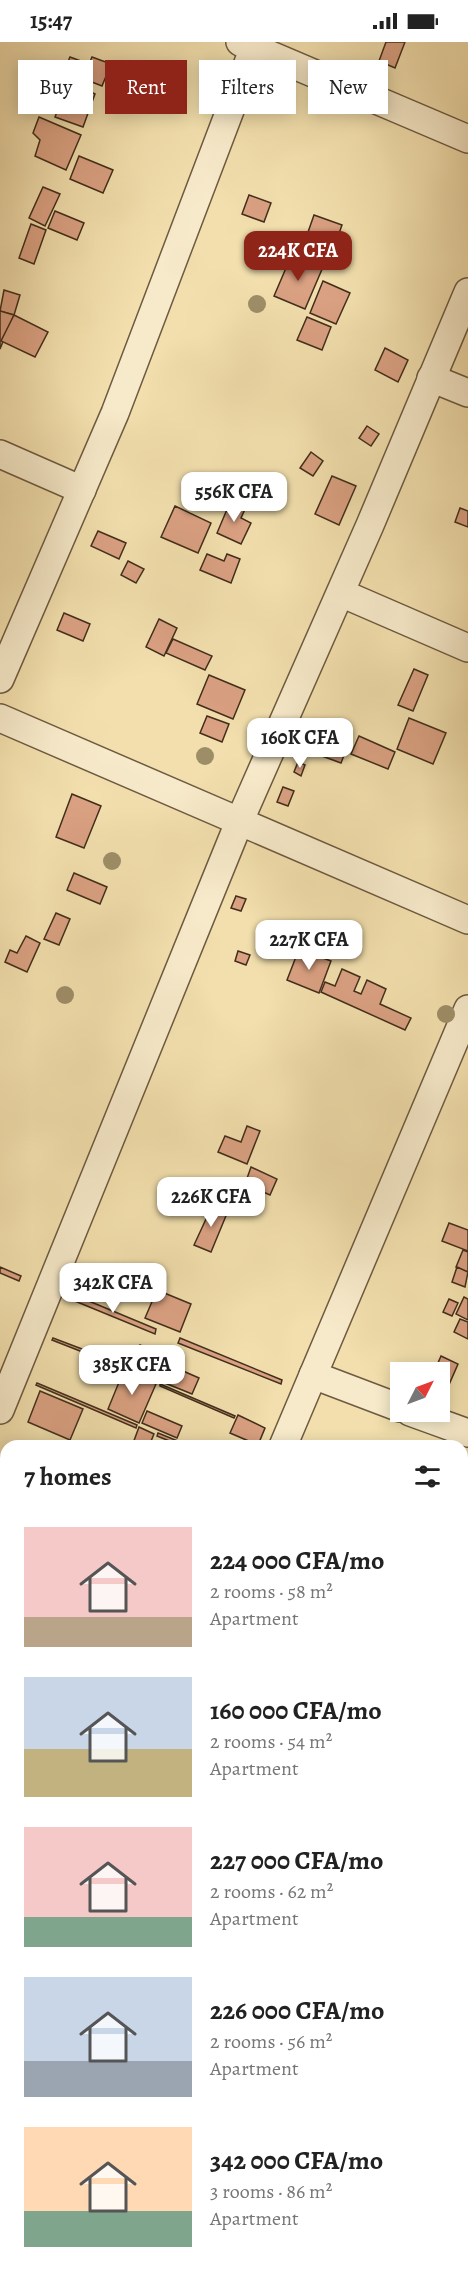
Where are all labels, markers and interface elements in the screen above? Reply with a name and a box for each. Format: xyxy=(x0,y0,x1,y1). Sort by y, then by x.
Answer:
text: 15:47 xyxy=(30,6,72,36)
chip: Buy xyxy=(18,60,93,114)
chip: Rent xyxy=(105,60,187,114)
chip: Filters xyxy=(199,60,296,114)
chip: New xyxy=(308,60,388,114)
pin: 224K CFA xyxy=(236,231,360,282)
text: 224K CFA xyxy=(258,237,338,264)
pin: 556K CFA xyxy=(172,472,296,523)
text: 556K CFA xyxy=(195,478,273,505)
pin: 160K CFA xyxy=(238,718,362,769)
text: 160K CFA xyxy=(261,724,339,751)
pin: 227K CFA xyxy=(247,920,371,971)
text: 227K CFA xyxy=(269,926,349,953)
pin: 226K CFA xyxy=(149,1177,273,1228)
text: 226K CFA xyxy=(171,1183,251,1210)
pin: 342K CFA xyxy=(51,1263,175,1314)
text: 342K CFA xyxy=(74,1269,153,1296)
pin: 385K CFA xyxy=(70,1345,194,1396)
text: 385K CFA xyxy=(93,1351,171,1378)
north arrow xyxy=(390,1362,450,1422)
map controls xyxy=(390,1362,450,1422)
text: 7 homes xyxy=(24,1459,112,1494)
icon: filters xyxy=(411,1460,444,1493)
text: 224 000 CFA/mo xyxy=(210,1543,385,1578)
icon: home xyxy=(72,1551,144,1623)
text: 2 rooms · 58 m² xyxy=(210,1578,333,1605)
text: Apartment xyxy=(210,1605,299,1632)
text: 160 000 CFA/mo xyxy=(210,1693,382,1728)
icon: home xyxy=(72,1701,144,1773)
text: 2 rooms · 54 m² xyxy=(210,1728,332,1755)
text: Apartment xyxy=(210,1755,299,1782)
text: 227 000 CFA/mo xyxy=(210,1843,383,1878)
icon: home xyxy=(72,1851,144,1923)
text: 2 rooms · 62 m² xyxy=(210,1878,333,1905)
text: Apartment xyxy=(210,1905,299,1932)
text: 226 000 CFA/mo xyxy=(210,1993,384,2028)
icon: home xyxy=(72,2001,144,2073)
text: 2 rooms · 56 m² xyxy=(210,2028,332,2055)
text: Apartment xyxy=(210,2055,299,2082)
text: 342 000 CFA/mo xyxy=(210,2143,383,2178)
icon: home xyxy=(72,2151,144,2223)
text: 3 rooms · 86 m² xyxy=(210,2178,332,2205)
text: Apartment xyxy=(210,2205,299,2232)

